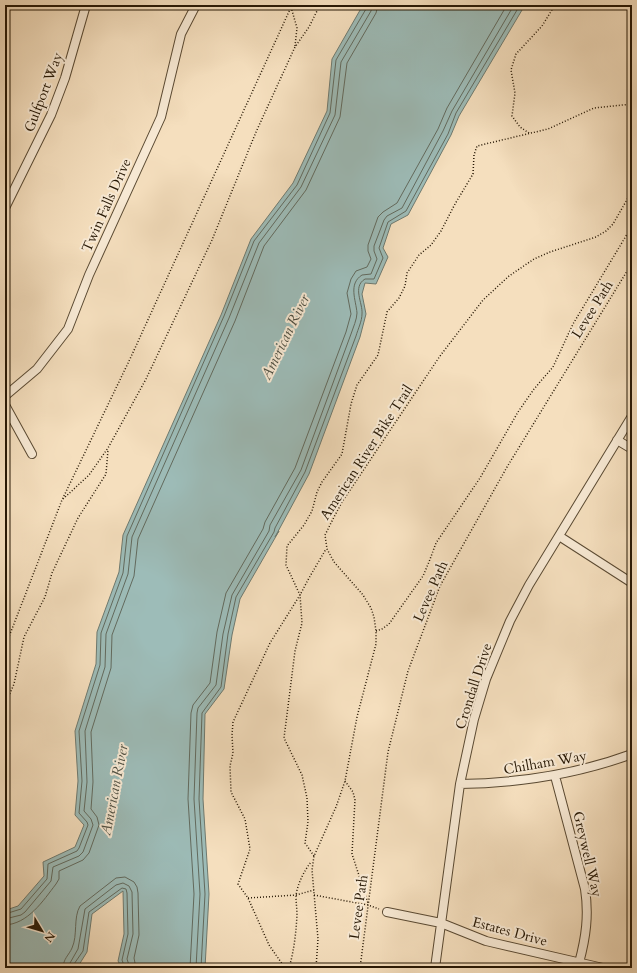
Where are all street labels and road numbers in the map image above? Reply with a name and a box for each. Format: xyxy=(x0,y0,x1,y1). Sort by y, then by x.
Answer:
street label: Gulfport Way xyxy=(20,49,68,135)
street label: Twin Falls Drive xyxy=(77,155,136,255)
street label: Levee Path xyxy=(567,276,618,342)
street label: American River Bike Trail xyxy=(316,381,417,523)
street label: Levee Path xyxy=(409,557,452,625)
street label: Crondall Drive xyxy=(451,641,496,732)
street label: Chilham Way xyxy=(502,746,589,779)
street label: Greywell Way xyxy=(568,809,607,899)
street label: Levee Path xyxy=(345,873,372,940)
street label: Estates Drive xyxy=(470,912,549,951)

